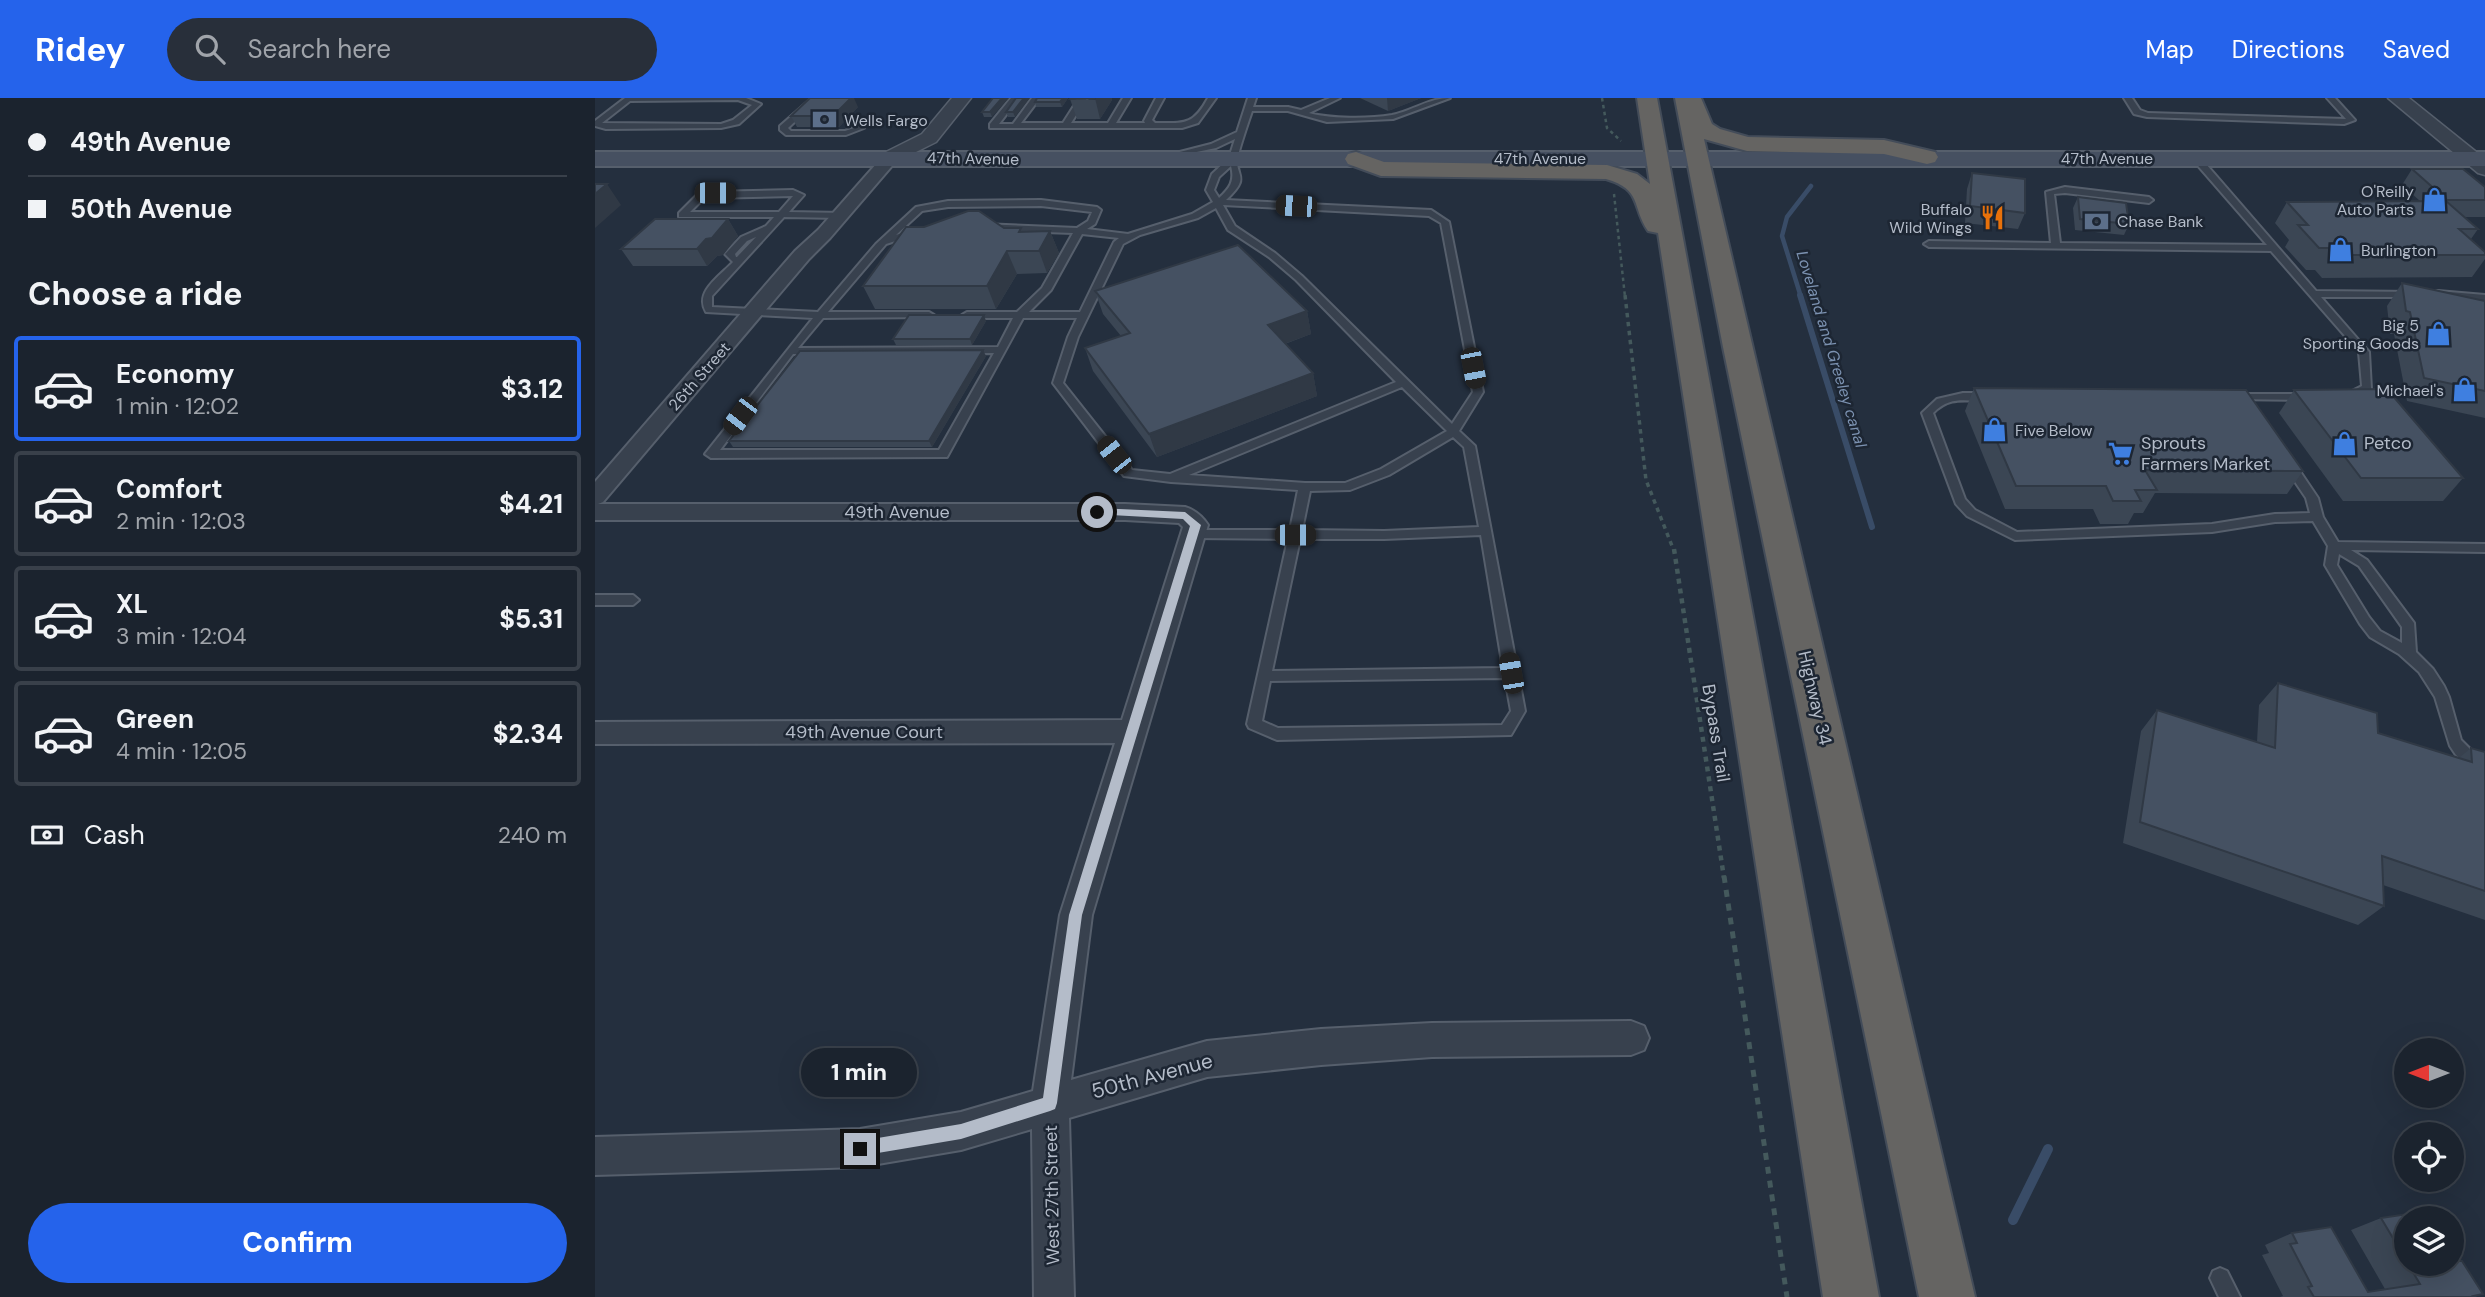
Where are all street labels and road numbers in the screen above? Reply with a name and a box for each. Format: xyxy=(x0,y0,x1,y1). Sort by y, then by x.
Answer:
street label: 47th Avenue xyxy=(927,147,1019,170)
street label: 47th Avenue xyxy=(1494,148,1586,169)
street label: 47th Avenue xyxy=(2061,148,2153,169)
street label: 26th Street xyxy=(664,338,735,415)
street label: 49th Avenue xyxy=(844,500,950,524)
street label: Highway 34 xyxy=(1792,648,1838,748)
street label: Bypass Trail xyxy=(1696,682,1736,784)
street label: 49th Avenue Court xyxy=(785,720,943,744)
street label: 50th Avenue xyxy=(1088,1046,1216,1106)
street label: West 27th Street xyxy=(1039,1125,1065,1265)

